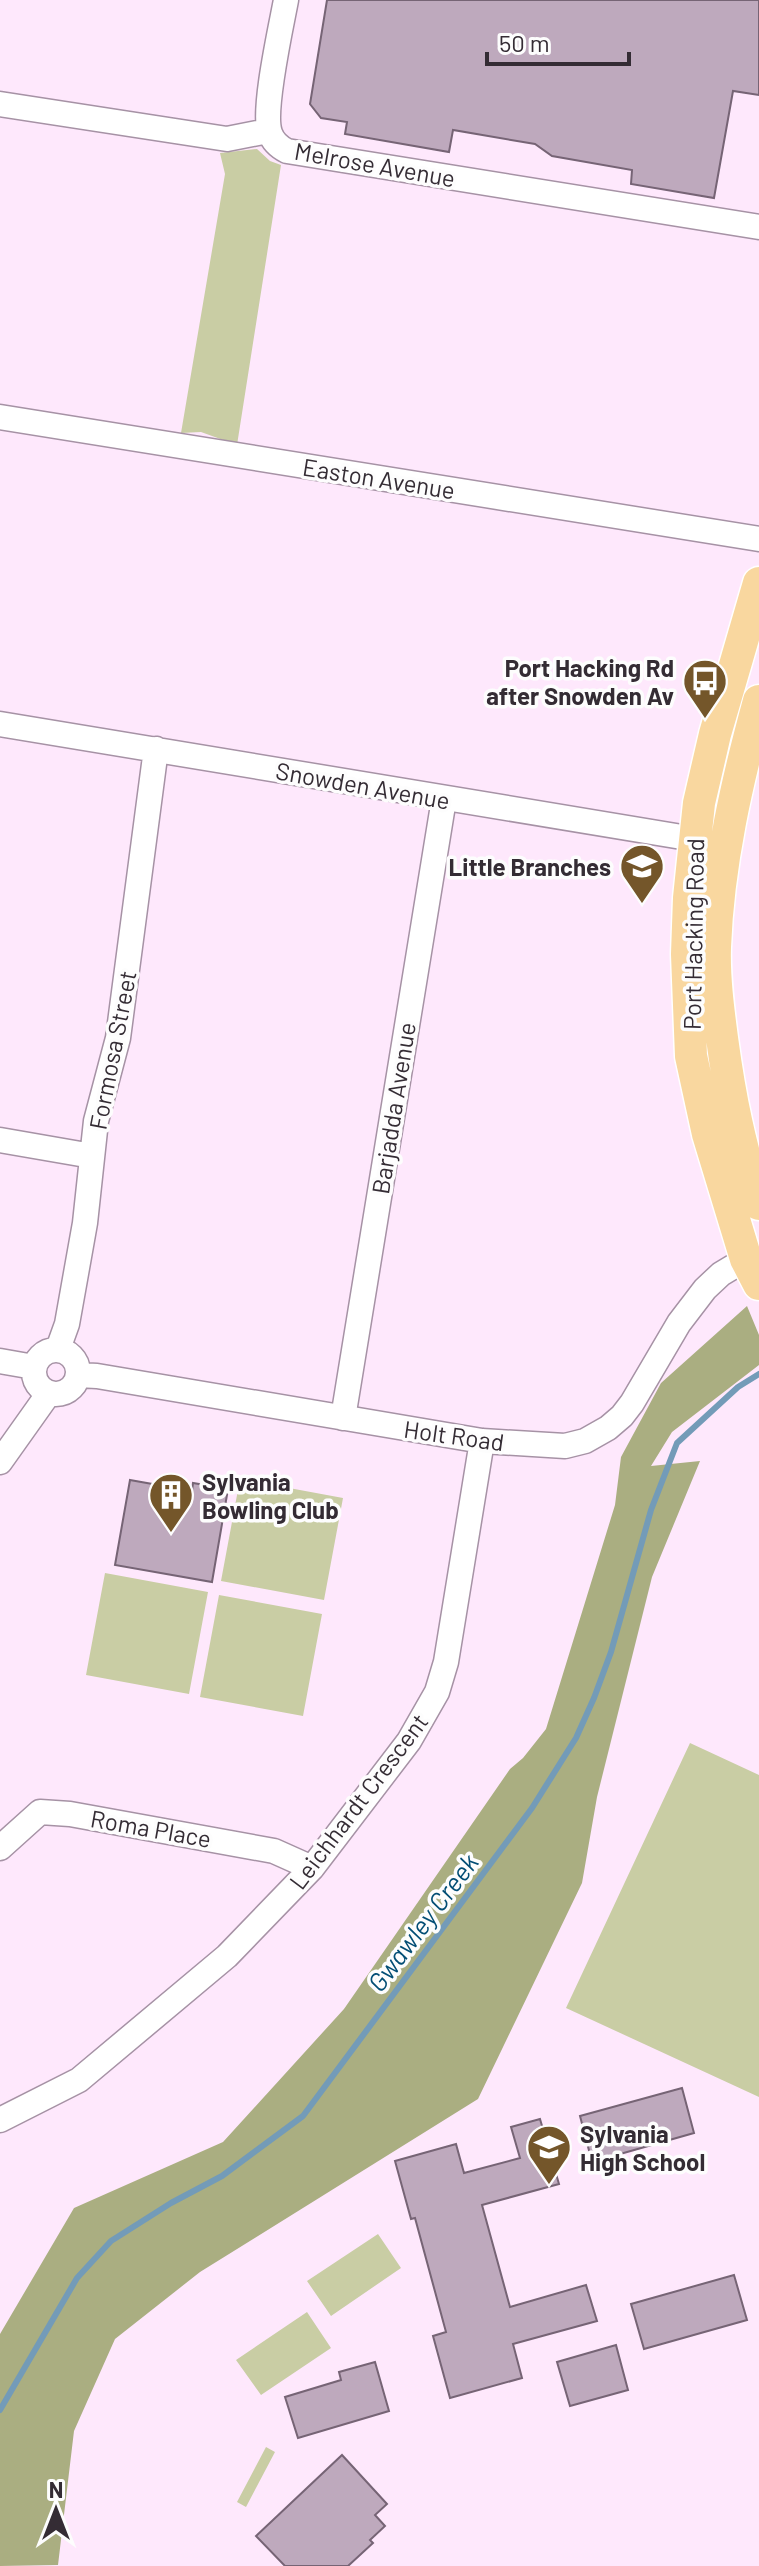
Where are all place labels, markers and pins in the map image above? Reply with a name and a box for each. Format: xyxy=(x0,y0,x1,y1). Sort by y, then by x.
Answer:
place label: Port Hacking Rd after Snowden Av xyxy=(486,653,674,710)
bus stop icon: Port Hacking Rd after Snowden Av xyxy=(681,657,729,720)
school or university icon: Little Branches xyxy=(618,842,666,905)
place label: Little Branches xyxy=(449,852,611,881)
place label: Sylvania Bowling Club xyxy=(202,1467,339,1524)
building icon: Sylvania Bowling Club xyxy=(147,1471,195,1534)
place label: Sylvania High School xyxy=(580,2119,705,2176)
school or university icon: Sylvania High School xyxy=(525,2123,573,2186)

